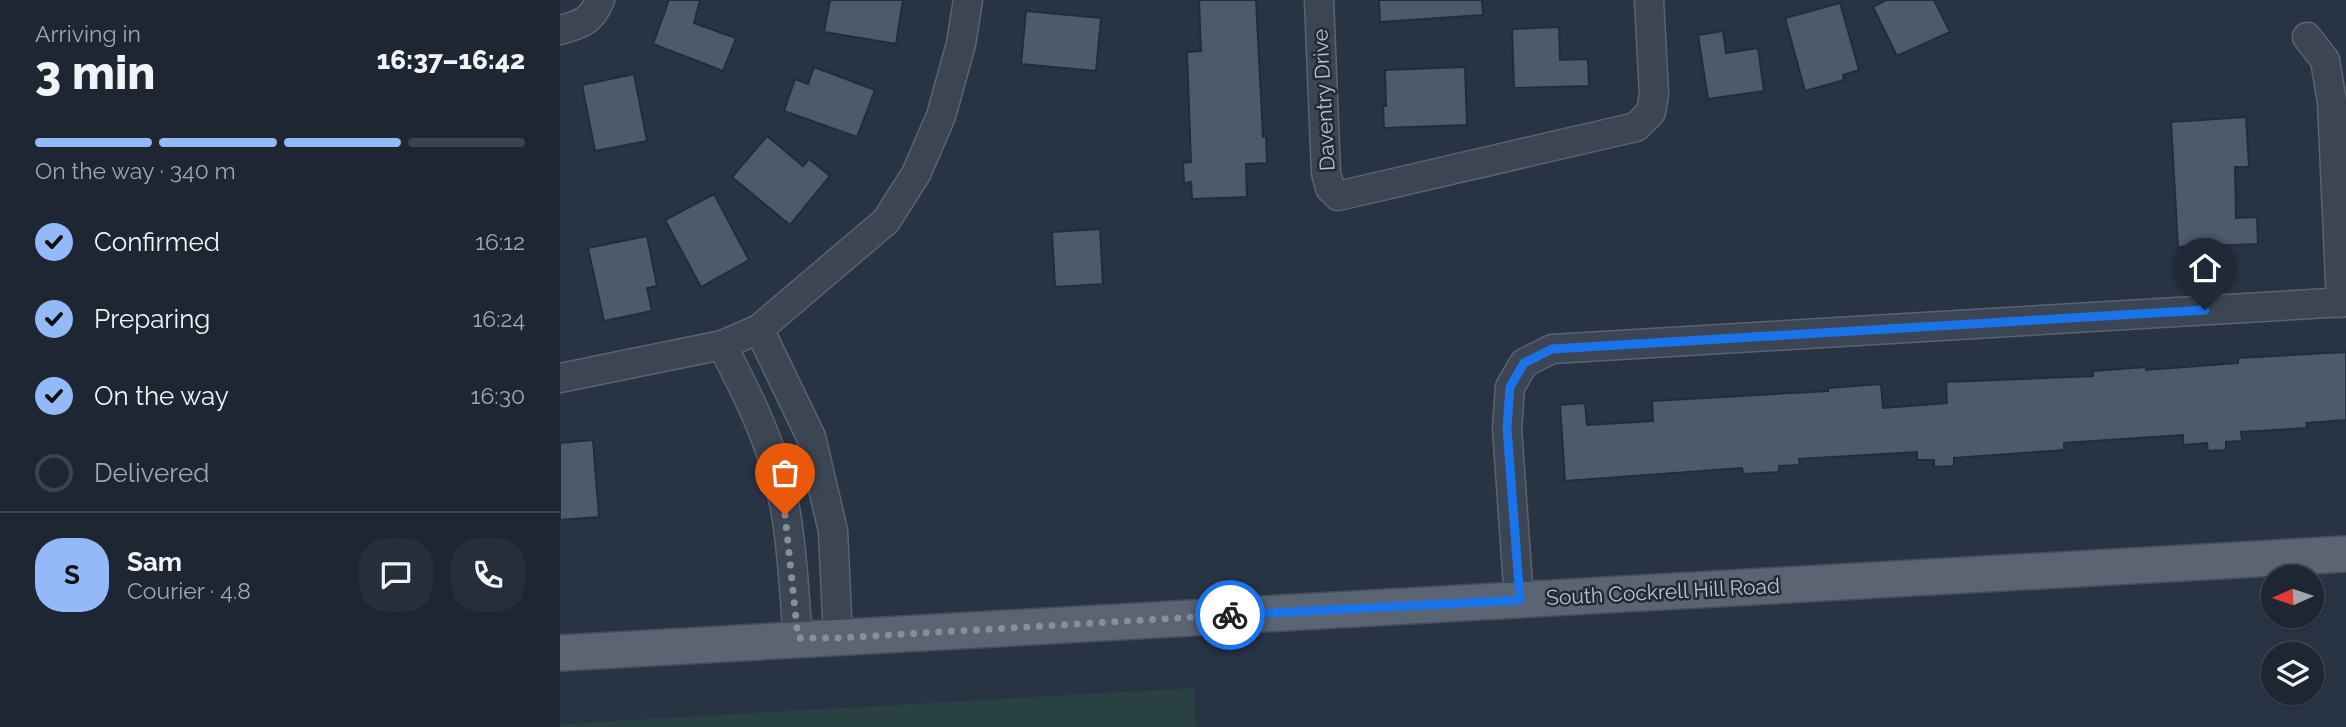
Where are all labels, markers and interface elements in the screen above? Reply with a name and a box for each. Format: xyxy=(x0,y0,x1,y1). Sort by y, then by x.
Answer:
text: Arriving in xyxy=(35,20,141,47)
street label: Daventry Drive xyxy=(1307,28,1340,172)
text: 16:37–16:42 xyxy=(377,45,525,75)
text: 3 min xyxy=(35,46,155,100)
text: On the way · 340 m xyxy=(35,157,236,184)
icon: check xyxy=(35,223,73,261)
text: Confirmed xyxy=(94,227,220,257)
text: 16:12 xyxy=(475,228,525,255)
pin xyxy=(2175,238,2235,310)
icon: home xyxy=(2186,249,2224,287)
icon: check xyxy=(35,300,73,338)
text: Preparing xyxy=(94,304,210,334)
text: 16:24 xyxy=(472,305,525,332)
icon: check xyxy=(35,377,73,415)
text: On the way xyxy=(94,381,229,411)
text: 16:30 xyxy=(471,382,525,409)
pin xyxy=(755,443,815,515)
icon: bag xyxy=(766,454,804,492)
text: Delivered xyxy=(94,458,209,488)
button: chat xyxy=(359,538,433,612)
button: phone xyxy=(451,538,525,612)
text: Sam xyxy=(127,547,182,577)
text: S xyxy=(64,560,80,590)
north arrow xyxy=(2261,565,2324,628)
map controls xyxy=(2261,565,2324,705)
street label: South Cockrell Hill Road xyxy=(1545,573,1780,610)
text: Courier · 4.8 xyxy=(127,577,251,604)
courier xyxy=(1195,580,1265,650)
icon: bike xyxy=(1211,596,1249,634)
button: layers xyxy=(2261,642,2324,705)

